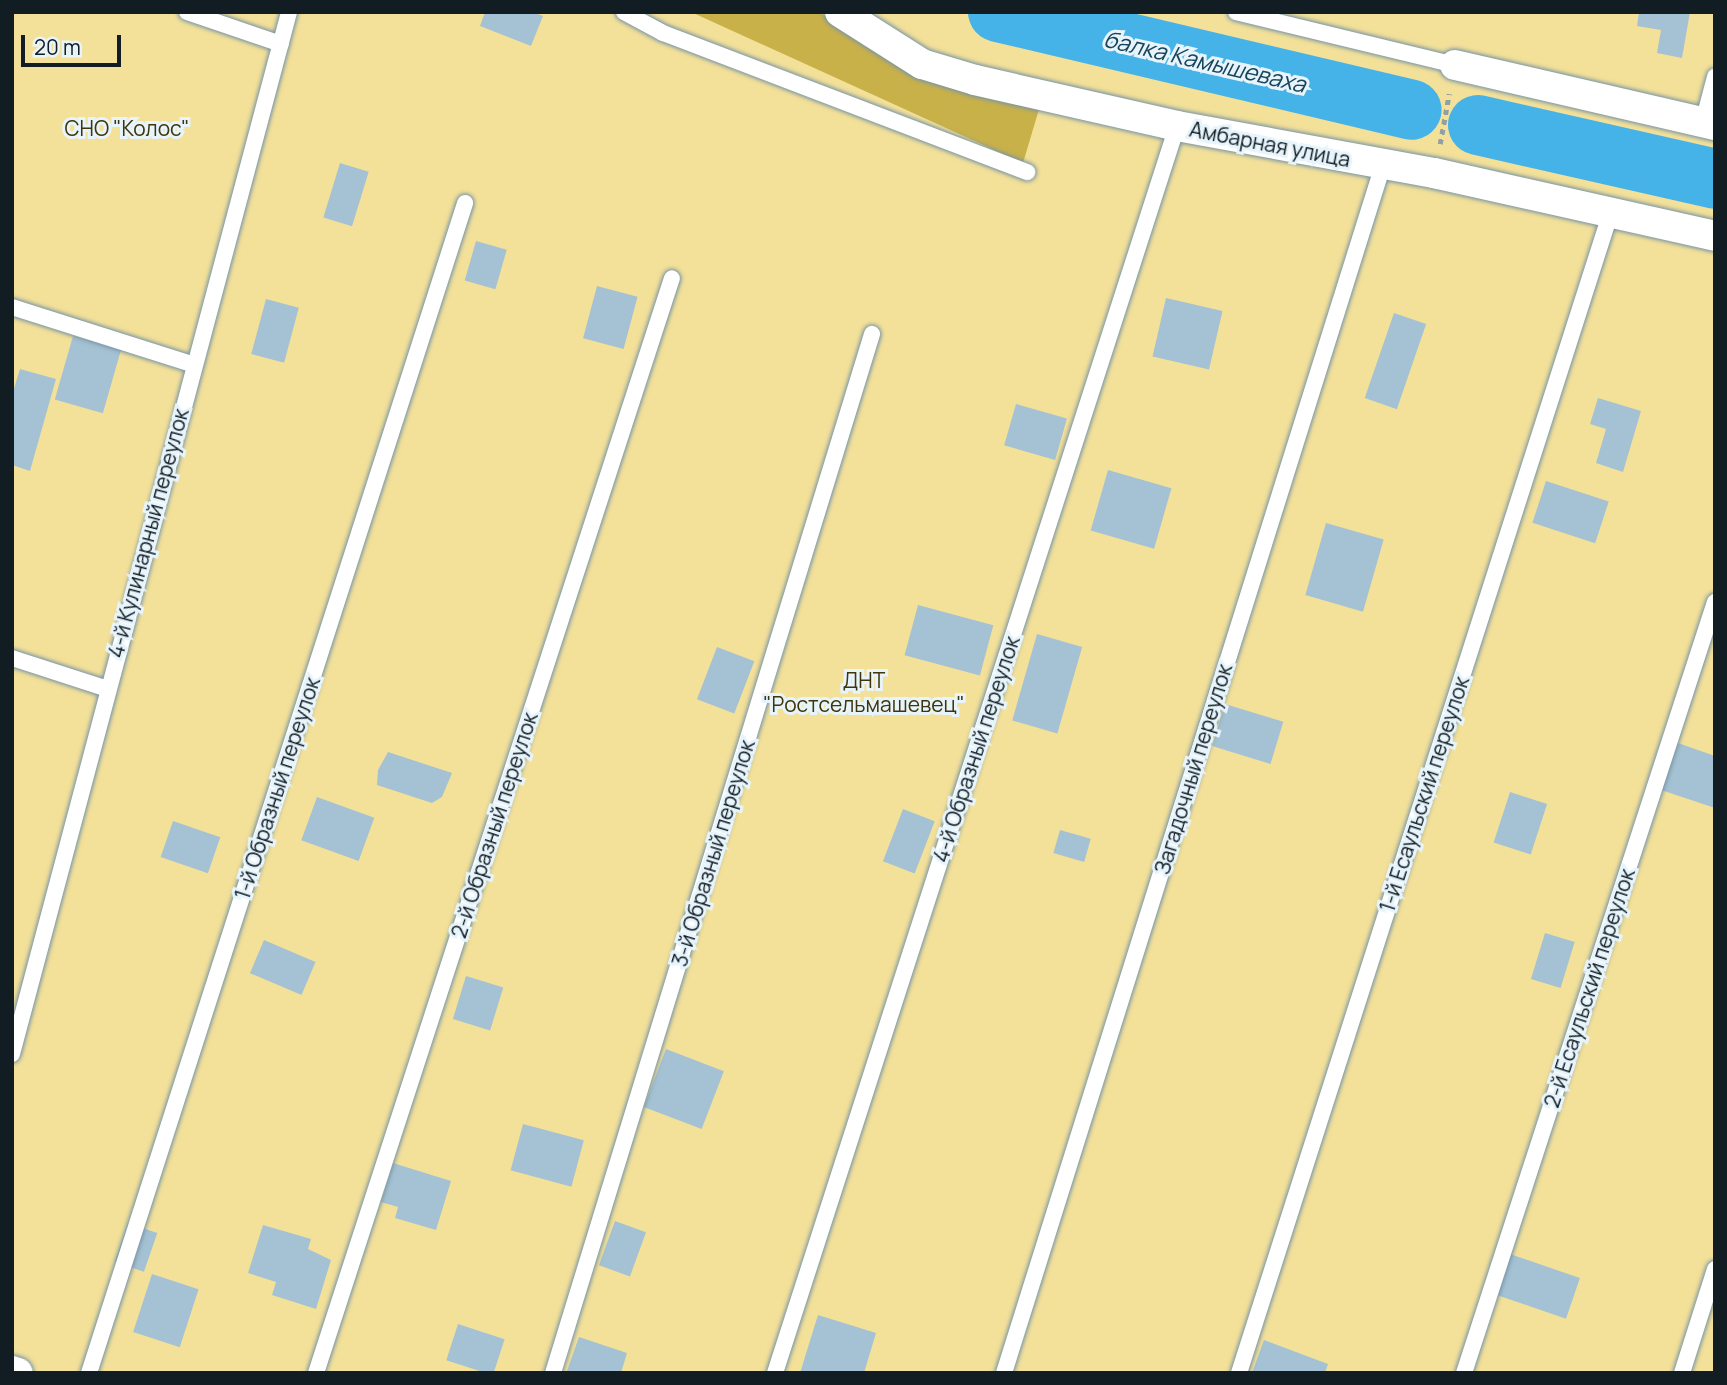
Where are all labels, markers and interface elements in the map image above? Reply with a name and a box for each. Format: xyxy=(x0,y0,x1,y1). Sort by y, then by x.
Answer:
scale bar xyxy=(24,21,124,65)
water label: балка Камышеваха xyxy=(1101,24,1309,98)
text: 20 m xyxy=(34,33,81,61)
park label: СНО "Колос" xyxy=(64,115,190,141)
street label: Амбарная улица xyxy=(1187,116,1353,172)
street label: 4-й Кулинарный переулок xyxy=(103,406,193,660)
street label: 4-й Образный переулок xyxy=(927,633,1025,865)
street label: Загадочный переулок xyxy=(1149,661,1237,877)
park label: ДНТ "Ростсельмашевец" xyxy=(763,667,965,717)
street label: 1-й Есаульский переулок xyxy=(1374,673,1474,915)
street label: 1-й Образный переулок xyxy=(229,674,325,902)
street label: 2-й Образный переулок xyxy=(446,709,542,941)
street label: 3-й Образный переулок xyxy=(666,737,760,969)
street label: 2-й Есаульский переулок xyxy=(1538,865,1640,1111)

